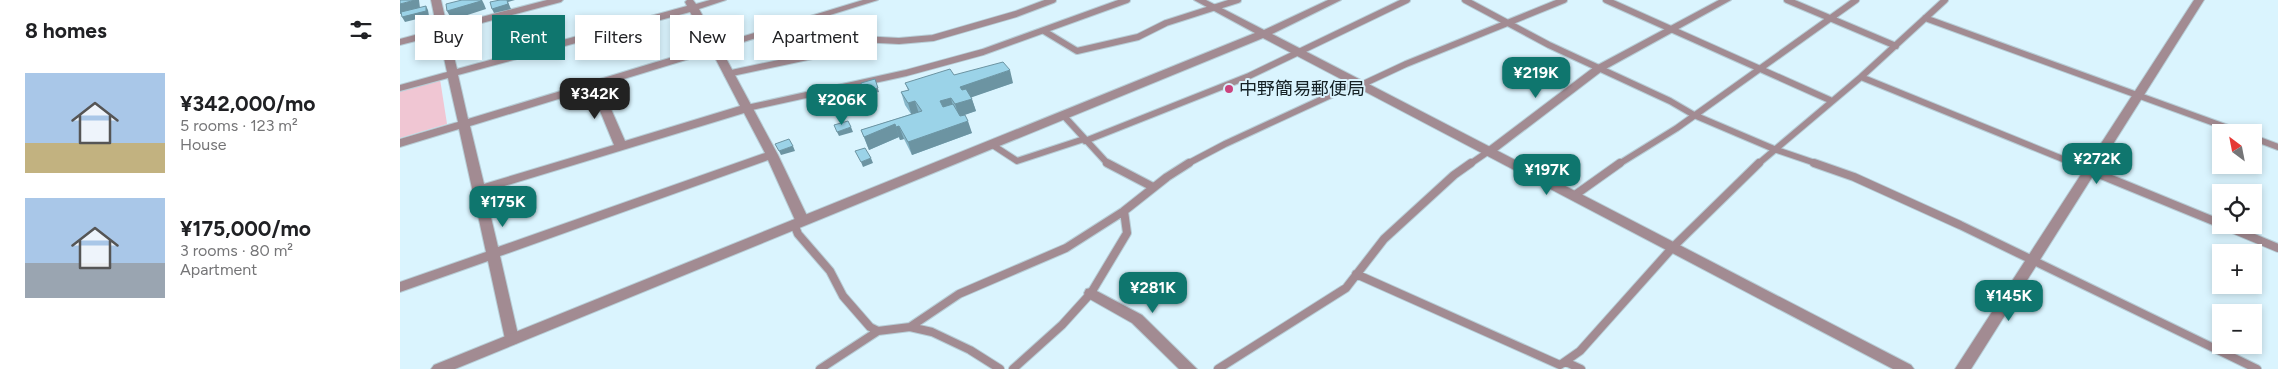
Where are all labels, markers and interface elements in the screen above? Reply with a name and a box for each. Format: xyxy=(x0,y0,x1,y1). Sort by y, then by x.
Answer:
chip: Buy xyxy=(415,15,482,60)
chip: Rent xyxy=(492,15,565,60)
chip: Filters xyxy=(575,15,660,60)
chip: New xyxy=(670,15,744,60)
chip: Apartment xyxy=(754,15,877,60)
icon: filters xyxy=(347,16,375,44)
text: 8 homes xyxy=(25,18,107,43)
pin: ¥219K xyxy=(1501,56,1571,99)
text: ¥219K xyxy=(1513,63,1559,82)
pin: ¥342K xyxy=(560,78,630,120)
place label: 中野簡易郵便局 xyxy=(1239,78,1365,100)
marker: 中野簡易郵便局 xyxy=(1223,83,1235,95)
text: ¥342K xyxy=(571,84,619,103)
pin: ¥206K xyxy=(807,84,877,126)
text: ¥206K xyxy=(817,90,867,109)
text: ¥342,000/mo xyxy=(180,91,315,116)
icon: home xyxy=(65,93,125,153)
text: 5 rooms · 123 m² xyxy=(180,116,298,135)
north arrow xyxy=(2212,124,2262,174)
map controls xyxy=(2212,124,2262,354)
text: House xyxy=(180,135,226,154)
pin: ¥272K xyxy=(2062,142,2132,185)
text: ¥272K xyxy=(2073,149,2121,168)
pin: ¥197K xyxy=(1512,154,1582,196)
text: ¥197K xyxy=(1524,160,1570,179)
button: locate xyxy=(2212,184,2262,234)
pin: ¥175K xyxy=(468,186,538,228)
text: ¥175K xyxy=(480,192,526,211)
text: ¥175,000/mo xyxy=(180,216,311,241)
icon: home xyxy=(65,218,125,278)
text: 3 rooms · 80 m² xyxy=(180,241,293,260)
button: + xyxy=(2212,244,2262,294)
text: Apartment xyxy=(180,260,257,279)
pin: ¥281K xyxy=(1118,272,1188,314)
text: ¥281K xyxy=(1130,278,1176,297)
pin: ¥145K xyxy=(1974,280,2044,322)
text: ¥145K xyxy=(1986,286,2032,305)
button: − xyxy=(2212,304,2262,354)

